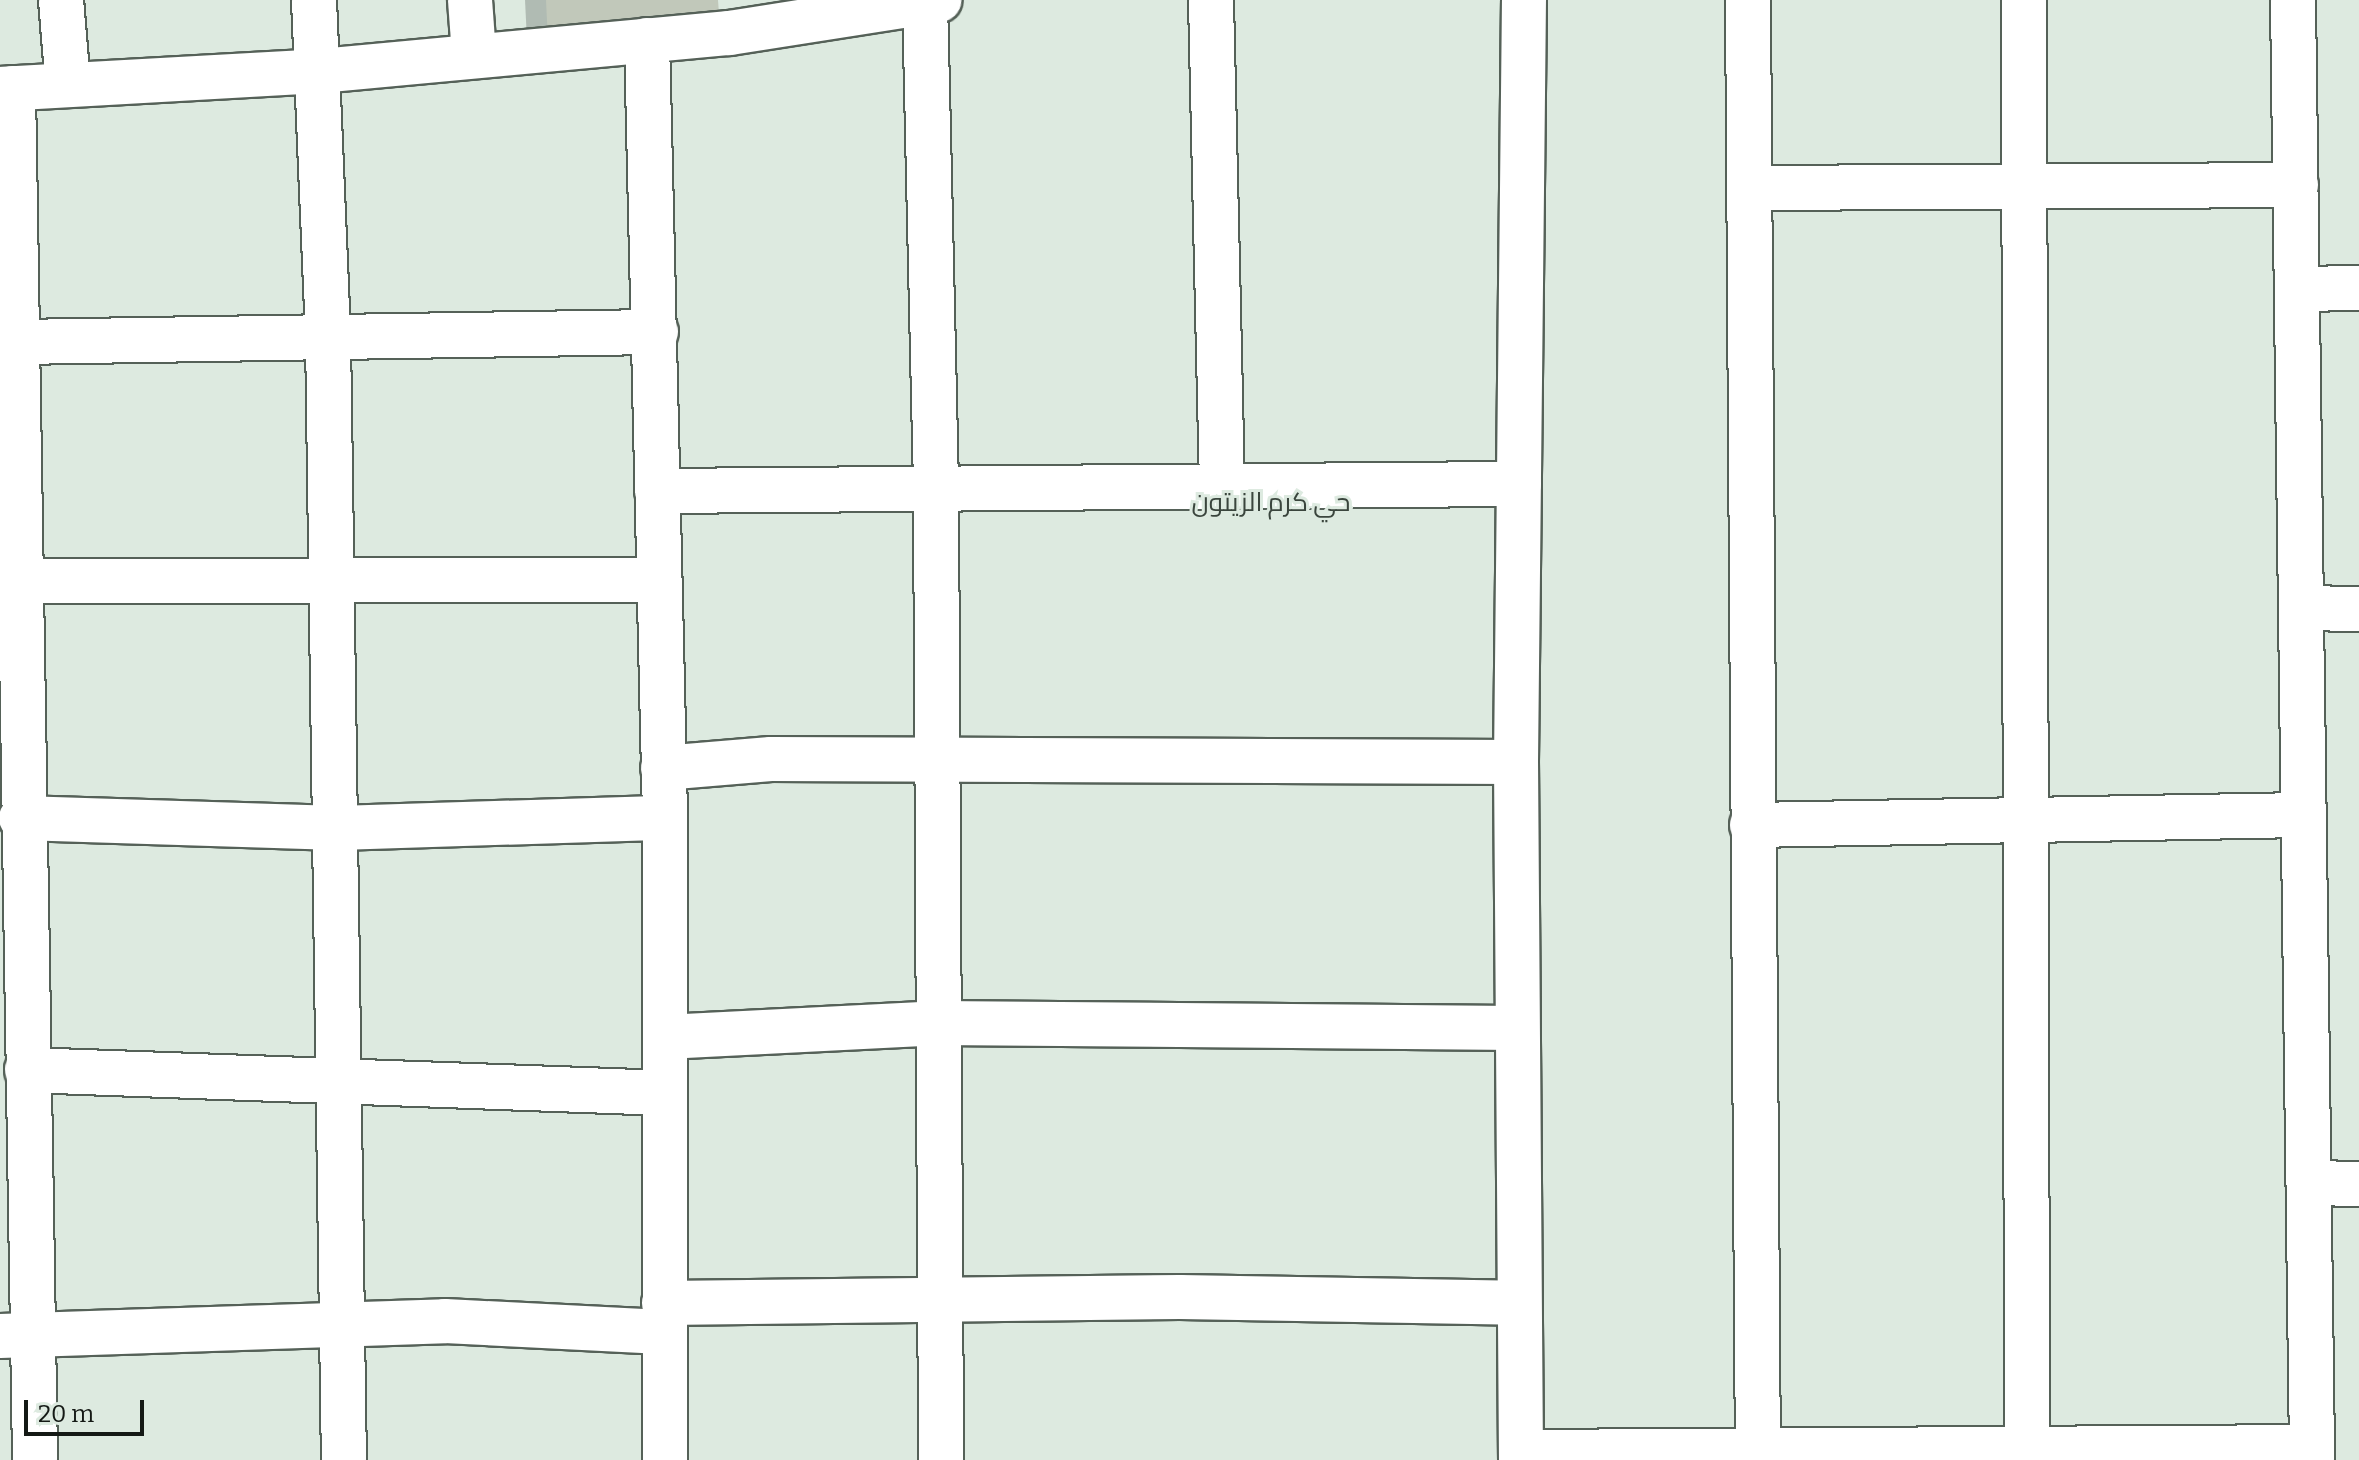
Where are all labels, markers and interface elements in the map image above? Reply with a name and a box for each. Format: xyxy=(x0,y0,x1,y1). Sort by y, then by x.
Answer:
district label: حي كرم الزيتون xyxy=(1191,487,1351,519)
scale bar xyxy=(28,1384,148,1434)
text: 20 m xyxy=(38,1400,94,1428)

